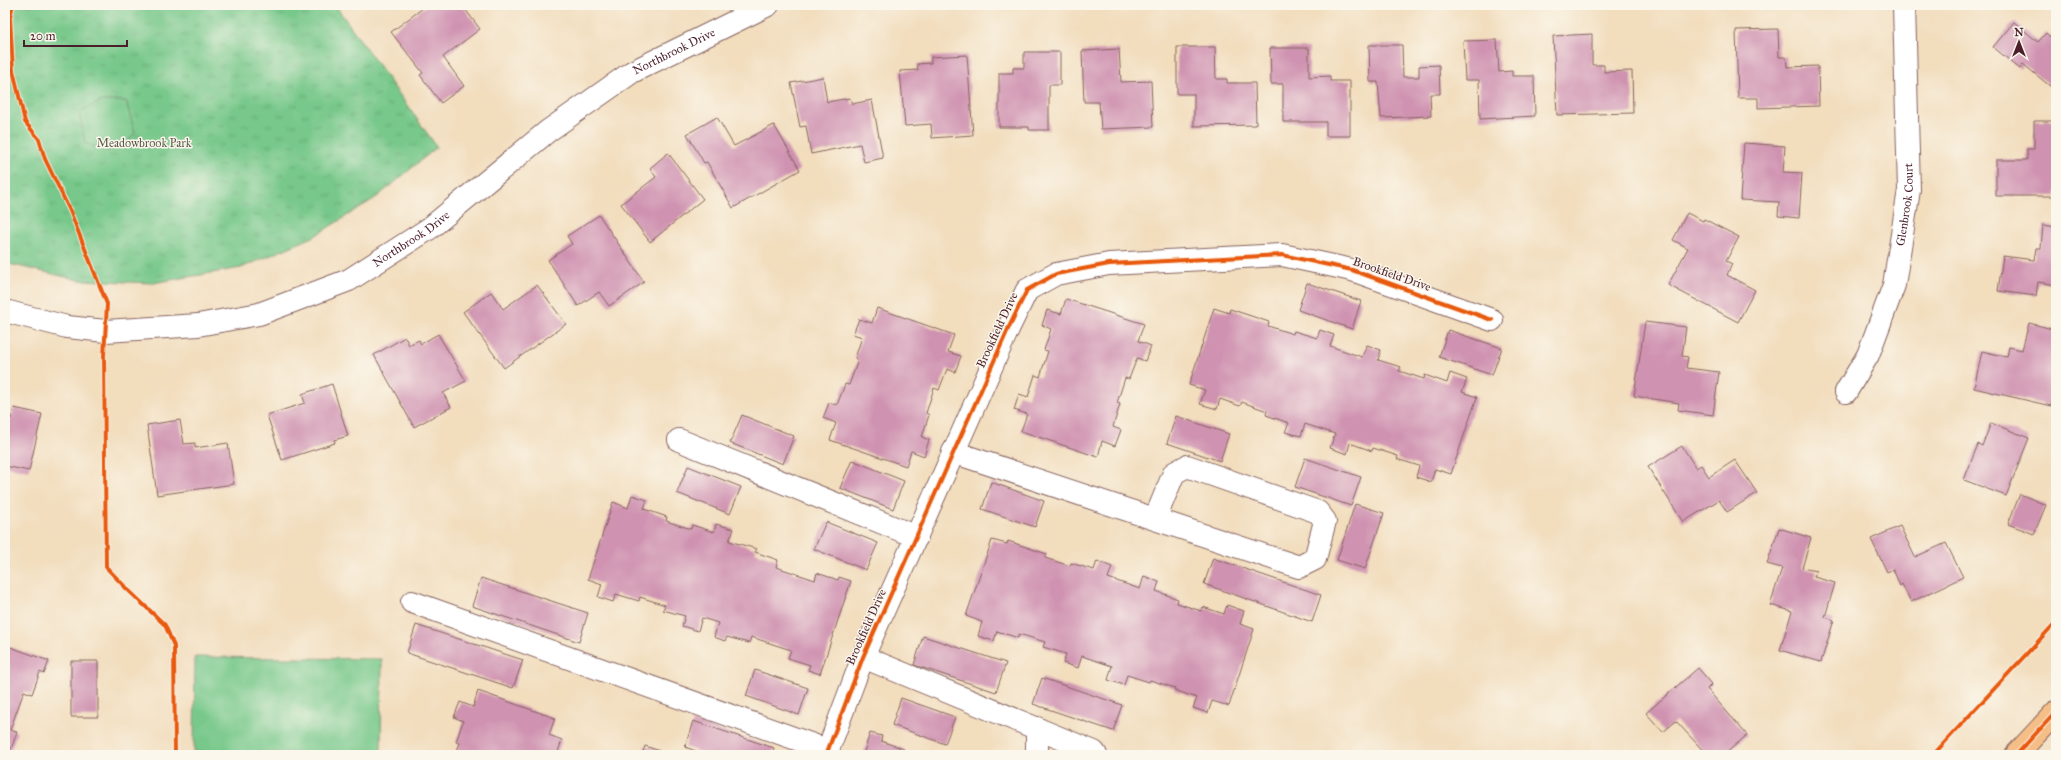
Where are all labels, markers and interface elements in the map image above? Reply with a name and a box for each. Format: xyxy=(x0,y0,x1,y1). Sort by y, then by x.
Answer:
scale bar xyxy=(24,22,127,48)
north arrow xyxy=(1999,22,2039,62)
street label: Northbrook Drive xyxy=(631,25,717,77)
text: N xyxy=(2014,26,2024,39)
text: 20 m xyxy=(30,29,56,43)
park label: Meadowbrook Park xyxy=(97,136,192,150)
street label: Glenbrook Court xyxy=(1893,162,1916,247)
street label: Northbrook Drive xyxy=(370,208,452,270)
street label: Brookfield Drive xyxy=(1351,254,1433,294)
street label: Brookfield Drive xyxy=(973,290,1021,370)
street label: Brookfield Drive xyxy=(843,587,889,667)

